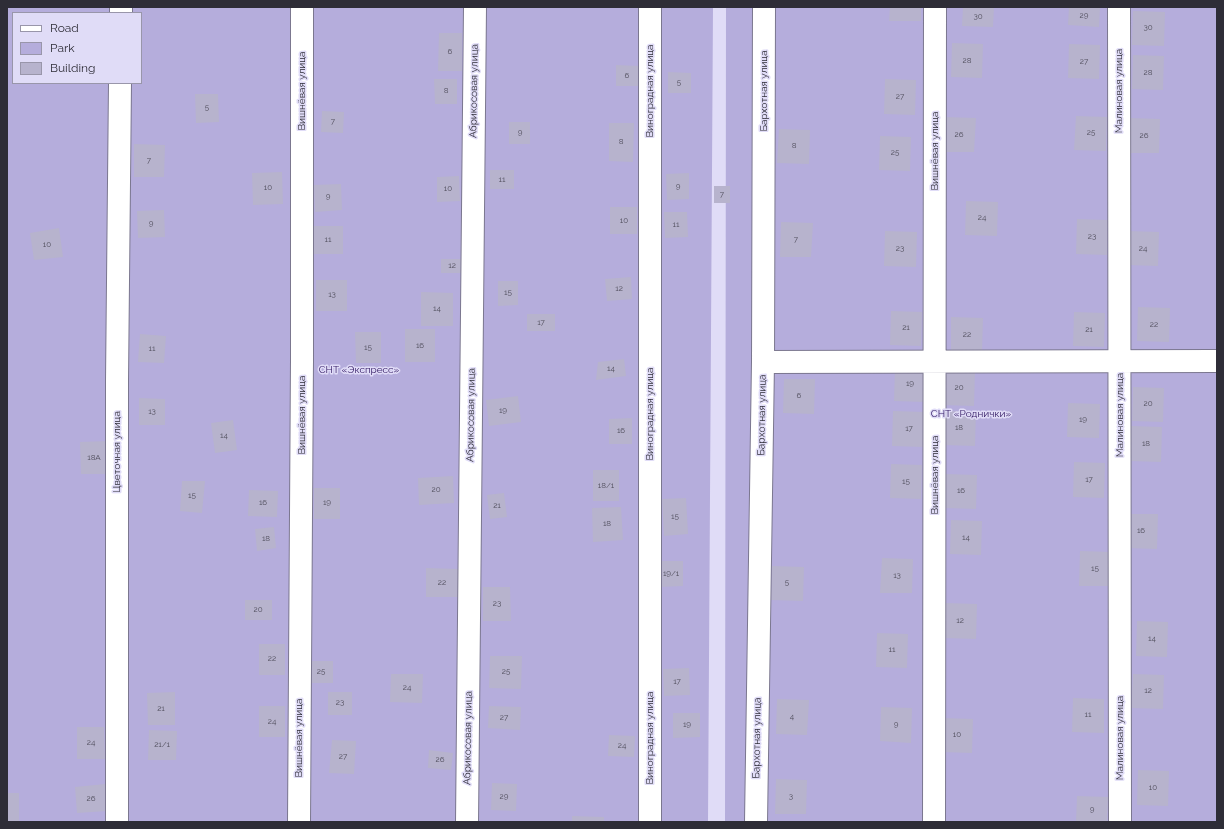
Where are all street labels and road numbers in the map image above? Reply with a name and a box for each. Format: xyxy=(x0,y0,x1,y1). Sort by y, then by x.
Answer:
street label: Абрикосовая улица xyxy=(467,44,481,138)
street label: Виноградная улица xyxy=(644,44,656,138)
street label: Малиновая улица xyxy=(1113,49,1125,133)
street label: Бархотная улица xyxy=(758,50,770,132)
street label: Вишнёвая улица xyxy=(296,51,308,131)
street label: Вишнёвая улица xyxy=(929,111,941,191)
street label: Виноградная улица xyxy=(644,367,656,461)
street label: Абрикосовая улица xyxy=(464,368,478,462)
street label: Малиновая улица xyxy=(1114,373,1126,457)
street label: Бархотная улица xyxy=(755,374,769,456)
street label: Вишнёвая улица xyxy=(296,375,308,455)
street label: Цветочная улица xyxy=(111,411,123,493)
street label: Вишнёвая улица xyxy=(929,435,941,515)
street label: Абрикосовая улица xyxy=(461,691,475,785)
street label: Виноградная улица xyxy=(644,691,656,785)
street label: Малиновая улица xyxy=(1114,696,1126,780)
street label: Бархотная улица xyxy=(750,697,764,779)
street label: Вишнёвая улица xyxy=(293,698,305,778)

